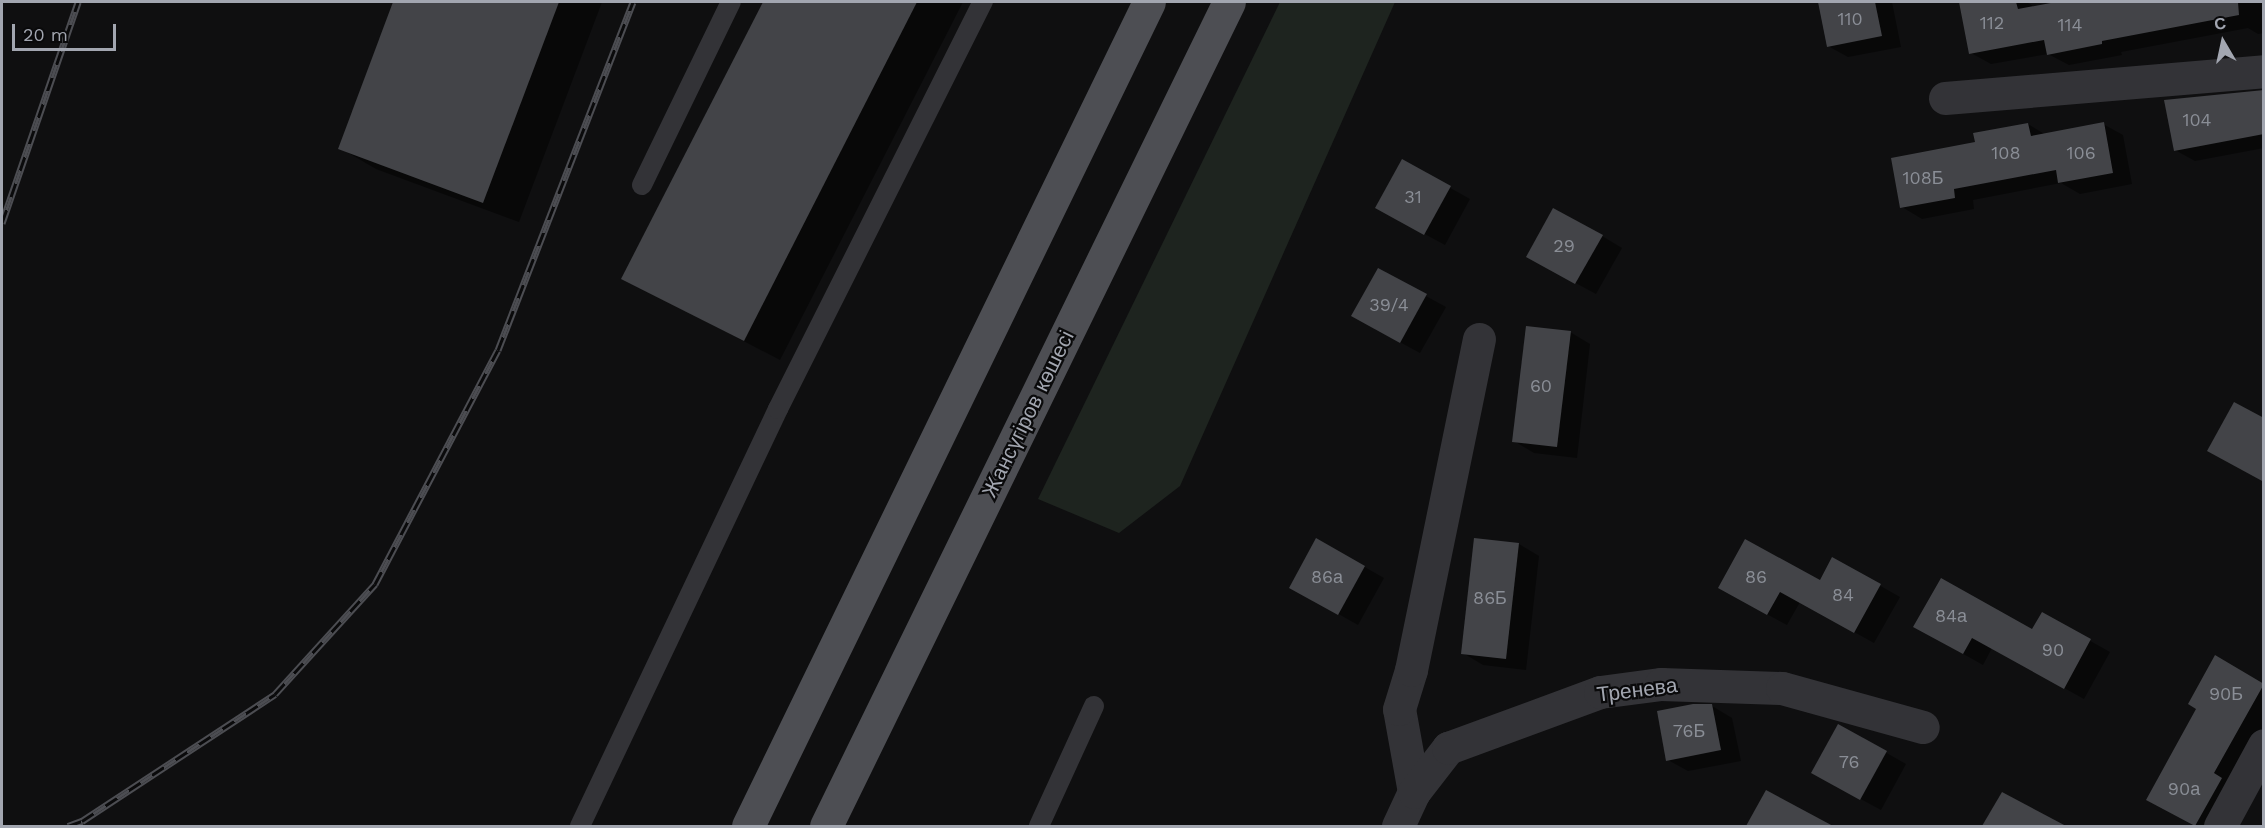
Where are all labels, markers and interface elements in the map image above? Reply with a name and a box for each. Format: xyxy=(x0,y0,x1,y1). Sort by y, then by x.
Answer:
house number: 110 xyxy=(1837,8,1863,30)
scale bar xyxy=(15,12,118,50)
house number: 112 xyxy=(1980,12,2004,34)
north arrow xyxy=(2193,12,2253,72)
text: С xyxy=(2213,13,2227,34)
house number: 114 xyxy=(2057,14,2083,36)
text: 20 m xyxy=(23,24,68,45)
house number: 104 xyxy=(2182,109,2212,131)
house number: 108 xyxy=(1991,142,2021,164)
house number: 106 xyxy=(2066,142,2096,164)
house number: 108Б xyxy=(1902,167,1944,189)
house number: 31 xyxy=(1404,186,1422,208)
house number: 29 xyxy=(1553,235,1575,257)
house number: 39/4 xyxy=(1369,294,1409,316)
street label: Жансүгіров көшесі xyxy=(977,326,1079,502)
house number: 60 xyxy=(1530,375,1552,397)
house number: 86а xyxy=(1311,566,1343,588)
house number: 86 xyxy=(1745,566,1767,588)
house number: 84 xyxy=(1832,584,1854,606)
house number: 86Б xyxy=(1473,587,1507,609)
house number: 84а xyxy=(1935,605,1967,627)
house number: 90 xyxy=(2042,639,2064,661)
street label: Тренева xyxy=(1595,673,1679,707)
house number: 90Б xyxy=(2209,683,2243,705)
house number: 76Б xyxy=(1673,720,1705,742)
house number: 76 xyxy=(1839,751,1859,773)
house number: 90а xyxy=(2168,778,2200,800)

